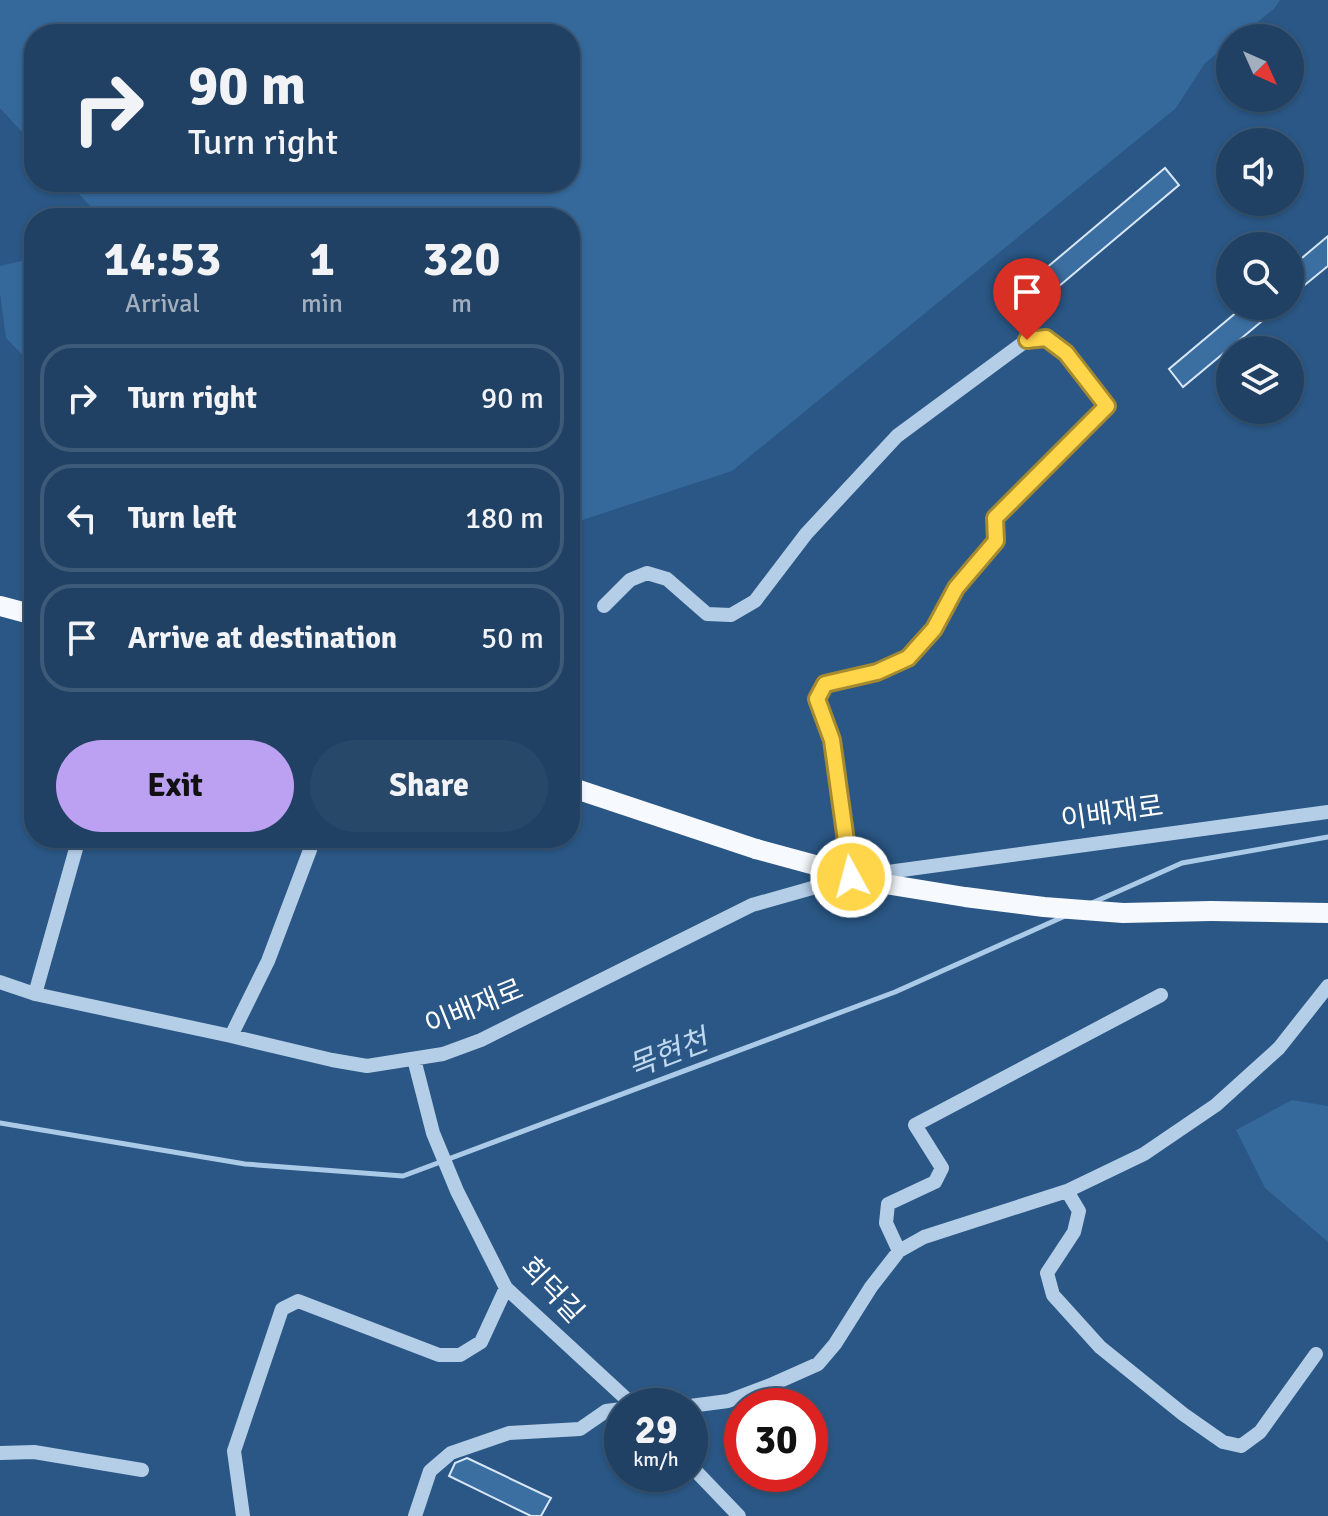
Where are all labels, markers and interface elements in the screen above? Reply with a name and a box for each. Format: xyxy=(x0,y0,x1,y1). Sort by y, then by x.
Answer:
north arrow xyxy=(1216,24,1304,112)
map controls xyxy=(1216,24,1304,424)
text: 90 m xyxy=(188,51,306,120)
icon: right xyxy=(56,56,160,160)
text: Turn right xyxy=(188,120,338,165)
button: sound xyxy=(1216,128,1304,216)
text: 14:53 xyxy=(104,230,221,289)
text: 1 xyxy=(309,230,335,289)
text: 320 xyxy=(423,230,500,289)
button: search xyxy=(1216,232,1304,320)
pin xyxy=(993,258,1061,340)
icon: arrive xyxy=(1005,270,1049,314)
text: Arrival xyxy=(125,288,200,320)
text: min xyxy=(301,288,343,320)
text: m xyxy=(451,288,472,320)
button: layers xyxy=(1216,336,1304,424)
icon: right xyxy=(60,376,104,420)
text: Turn right xyxy=(128,380,257,417)
text: 90 m xyxy=(481,380,544,417)
icon: left xyxy=(60,496,104,540)
text: Turn left xyxy=(128,500,237,537)
text: 180 m xyxy=(465,500,544,537)
icon: arrive xyxy=(60,616,104,660)
text: Arrive at destination xyxy=(128,620,397,657)
text: 50 m xyxy=(481,620,544,657)
button: Exit xyxy=(56,740,294,832)
button: Share xyxy=(310,740,548,832)
street label: 이배재로 xyxy=(1059,789,1165,837)
position arrow xyxy=(809,835,893,919)
street label: 이배재로 xyxy=(420,972,528,1042)
water label: 목현천 xyxy=(623,1021,716,1086)
street label: 회덕길 xyxy=(513,1250,591,1330)
speed limit sign: 30 xyxy=(724,1388,828,1492)
text: 29 xyxy=(634,1405,678,1455)
text: km/h xyxy=(633,1447,679,1472)

